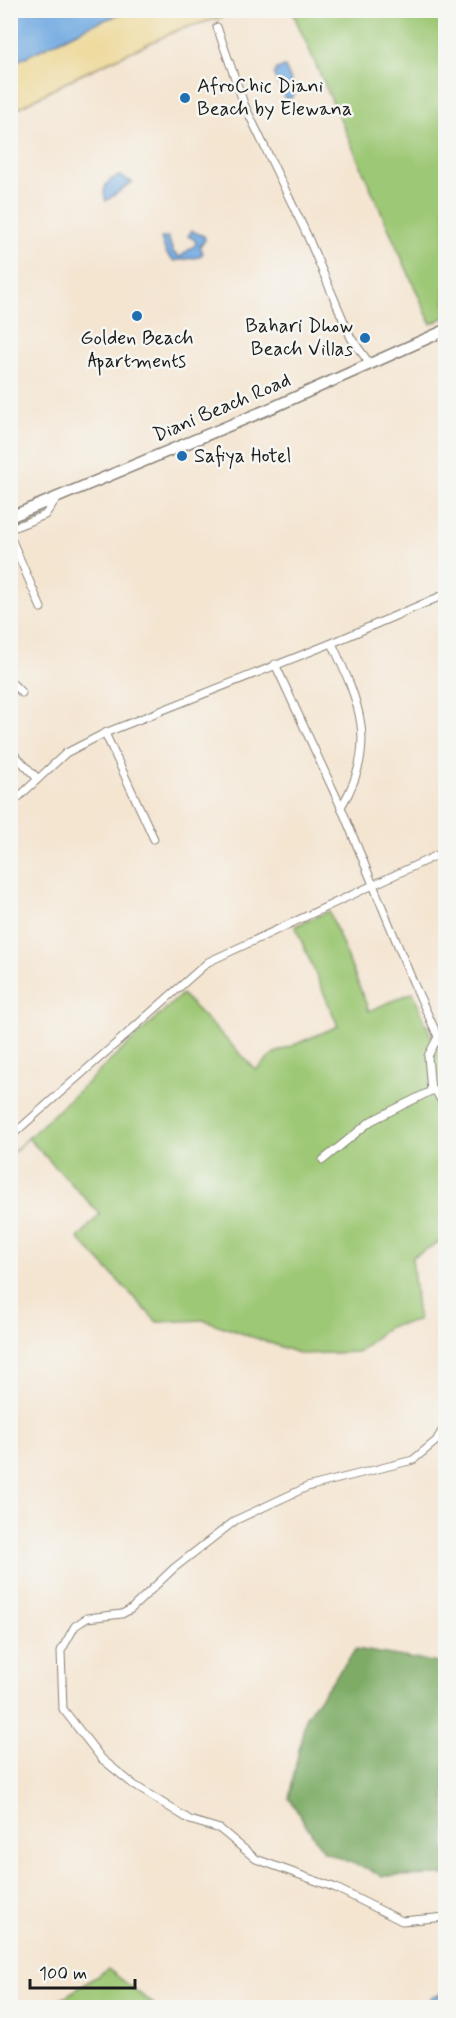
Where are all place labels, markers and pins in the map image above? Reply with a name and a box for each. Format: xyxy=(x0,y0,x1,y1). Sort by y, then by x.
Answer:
place label: AfroChic Diani Beach by Elewana xyxy=(197,73,352,123)
marker: AfroChic Diani Beach by Elewana xyxy=(178,91,192,105)
marker: Golden Beach Apartments xyxy=(130,309,144,323)
place label: Bahari Dhow Beach Villas xyxy=(245,313,353,363)
place label: Golden Beach Apartments xyxy=(80,325,194,376)
marker: Bahari Dhow Beach Villas xyxy=(358,331,372,345)
place label: Safiya Hotel xyxy=(194,443,292,470)
marker: Safiya Hotel xyxy=(175,449,189,463)

